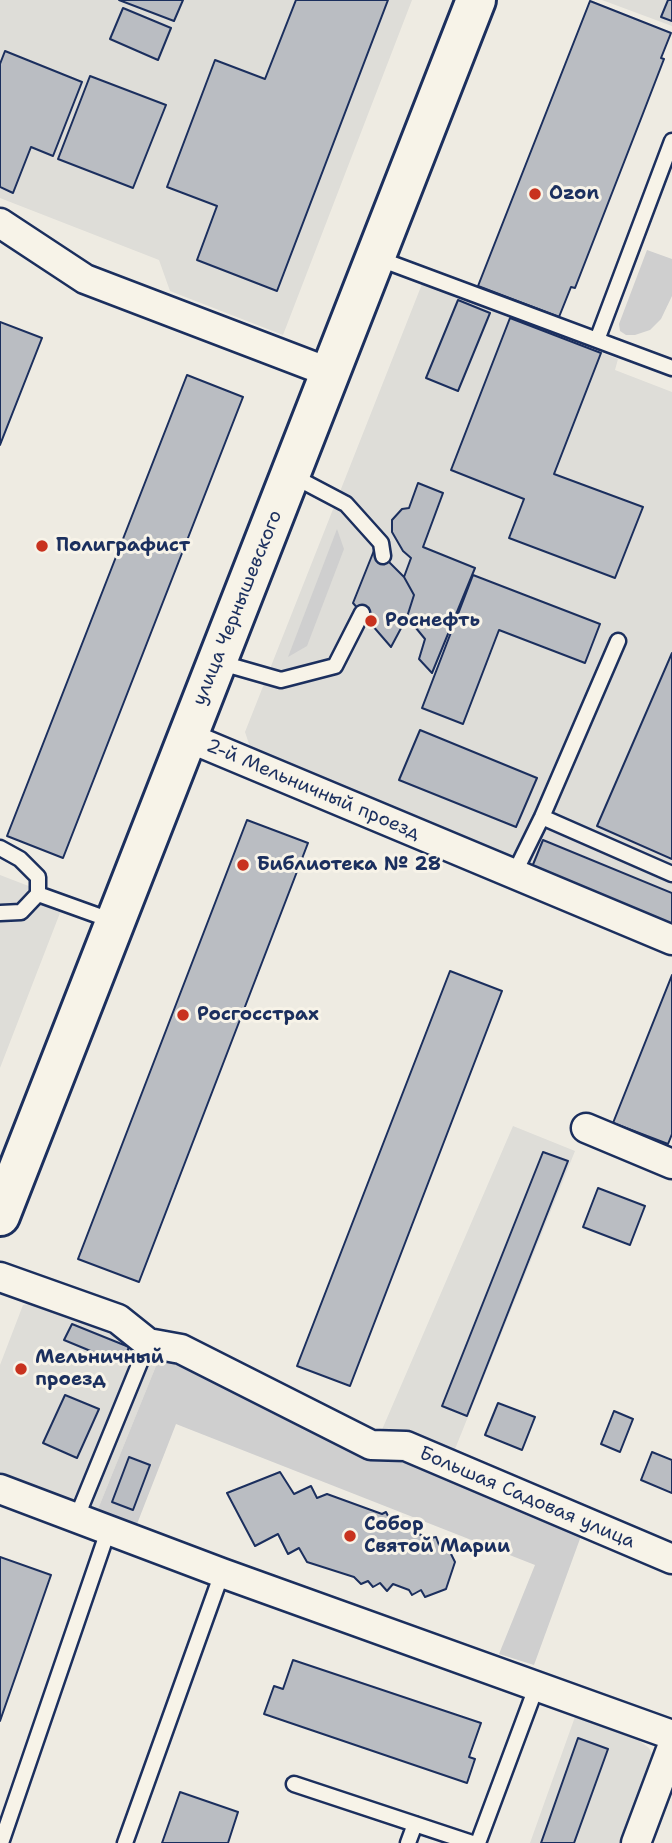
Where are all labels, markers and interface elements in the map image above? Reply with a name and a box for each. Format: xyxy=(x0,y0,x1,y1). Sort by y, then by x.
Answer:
place label: Ozon xyxy=(549,183,599,205)
marker: Ozon xyxy=(527,186,543,202)
street label: улица Чернышевского xyxy=(188,507,288,709)
place label: Полиграфист xyxy=(56,535,190,557)
marker: Полиграфист xyxy=(34,538,50,554)
place label: Роснефть xyxy=(385,610,480,632)
marker: Роснефть xyxy=(363,613,379,629)
street label: 2-й Мельничный проезд xyxy=(203,735,423,845)
place label: Библиотека № 28 xyxy=(257,854,441,876)
marker: Библиотека № 28 xyxy=(235,857,251,873)
place label: Росгосстрах xyxy=(197,1004,319,1026)
marker: Росгосстрах xyxy=(175,1007,191,1023)
place label: Мельничный проезд xyxy=(35,1347,164,1391)
marker: Мельничный проезд xyxy=(13,1361,29,1377)
street label: Большая Садовая улица xyxy=(416,1442,638,1554)
place label: Собор Святой Марии xyxy=(364,1514,510,1558)
marker: Собор Святой Марии xyxy=(342,1528,358,1544)

